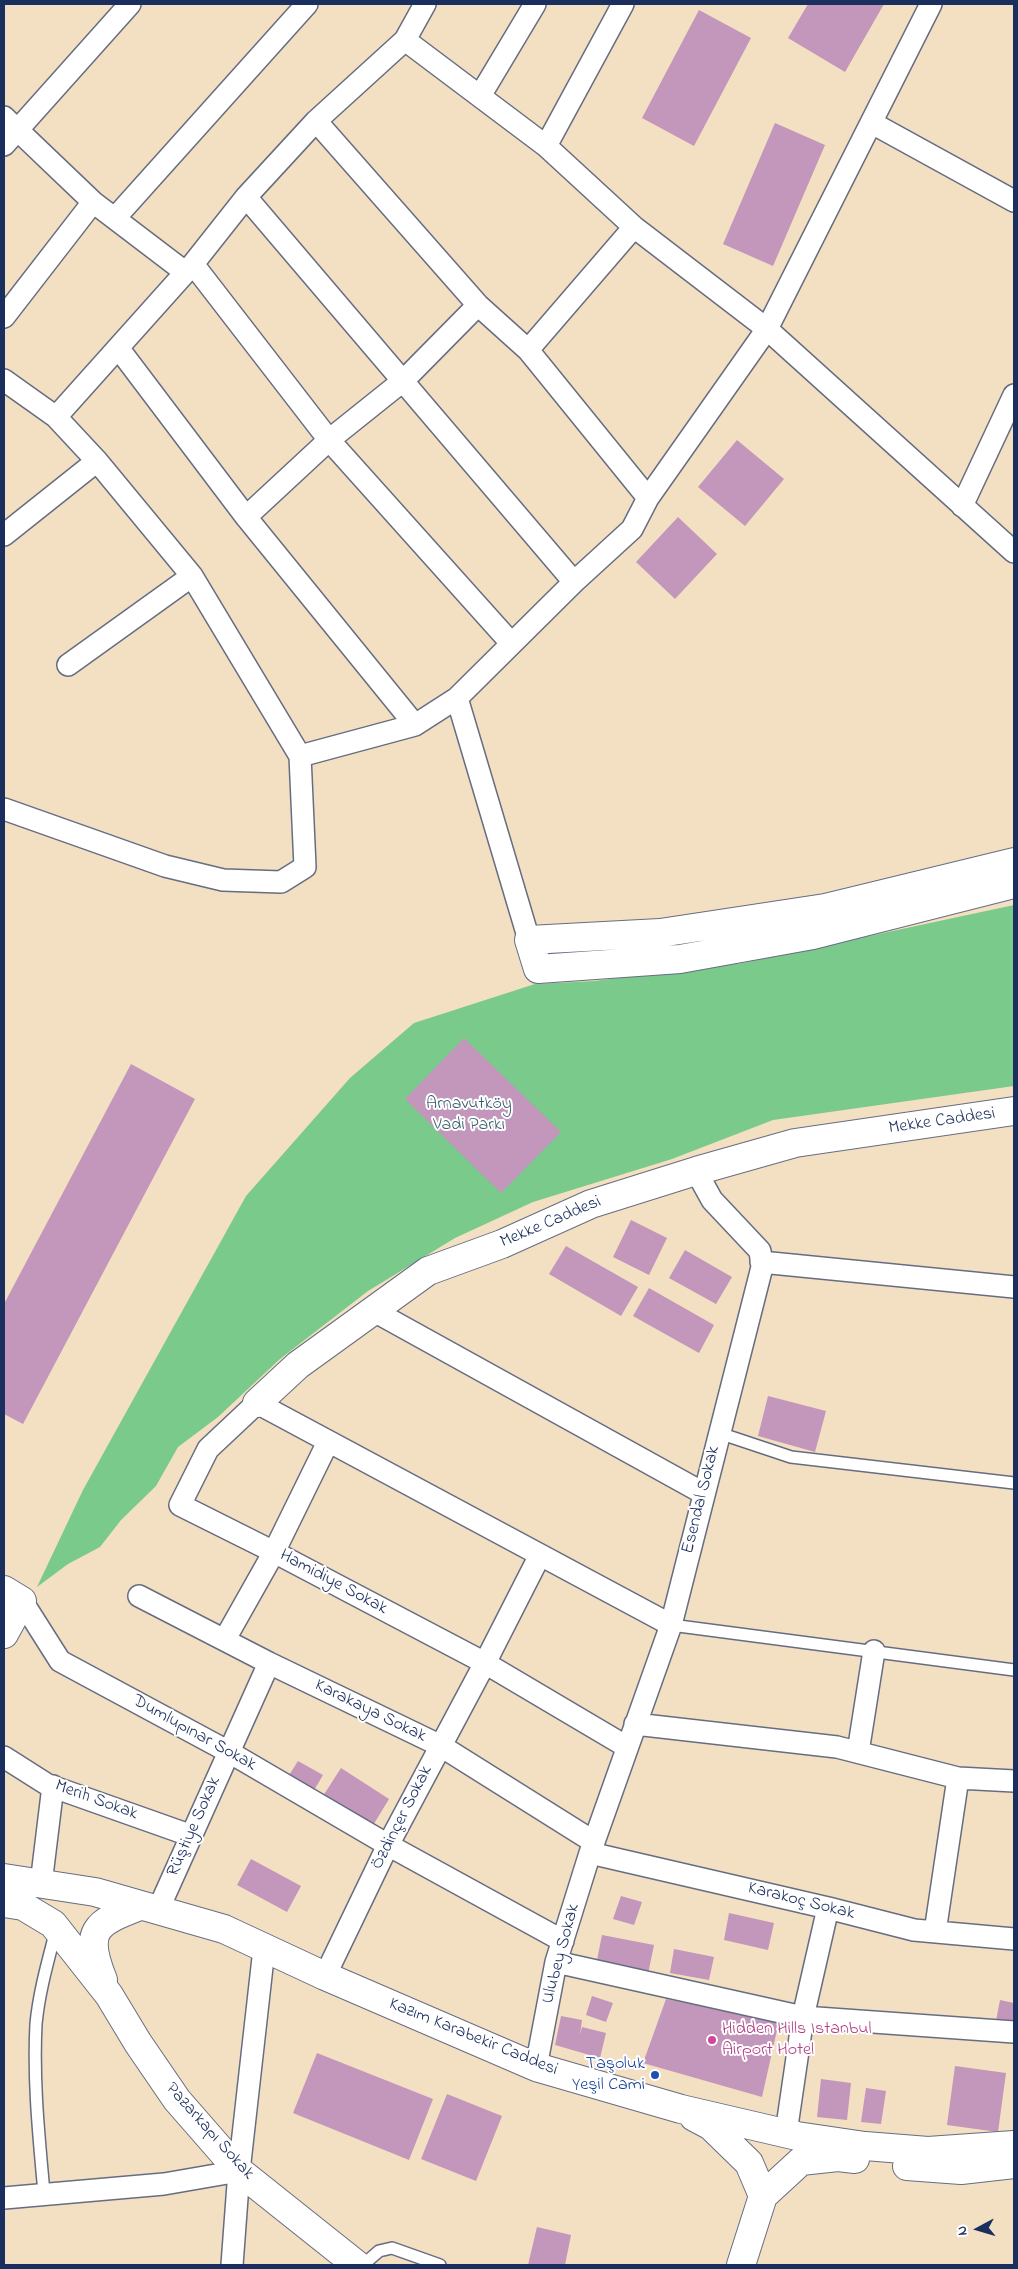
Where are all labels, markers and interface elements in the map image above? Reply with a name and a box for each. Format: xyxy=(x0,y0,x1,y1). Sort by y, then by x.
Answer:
park label: Arnavutköy Vadi Parkı xyxy=(426,1094,512,1136)
street label: Mekke Caddesi xyxy=(887,1104,997,1140)
street label: Mekke Caddesi xyxy=(497,1192,605,1254)
street label: Esendal Sokak xyxy=(678,1444,726,1556)
street label: Hamidiye Sokak xyxy=(275,1545,391,1621)
street label: Karakaya Sokak xyxy=(311,1676,429,1748)
street label: Dumlupınar Sokak xyxy=(128,1691,260,1777)
street label: Özdinçer Sokak xyxy=(368,1762,438,1874)
street label: Rüştiye Sokak xyxy=(163,1774,227,1880)
street label: Merih Sokak xyxy=(52,1776,140,1826)
street label: Karakoç Sokak xyxy=(745,1878,857,1926)
street label: Ulubey Sokak xyxy=(538,1902,586,2006)
street label: Kazım Karabekir Caddesi xyxy=(385,1994,561,2082)
place label: Hidden Hills Istanbul Airport Hotel xyxy=(722,2019,872,2062)
marker: Hidden Hills Istanbul Airport Hotel xyxy=(706,2034,718,2046)
place label: Taşoluk Yeşil Cami xyxy=(572,2054,645,2096)
marker: Taşoluk Yeşil Cami xyxy=(649,2069,661,2081)
street label: Pazarkapı Sokak xyxy=(160,2079,258,2185)
north arrow xyxy=(953,2204,1003,2254)
text: N xyxy=(952,2225,974,2236)

